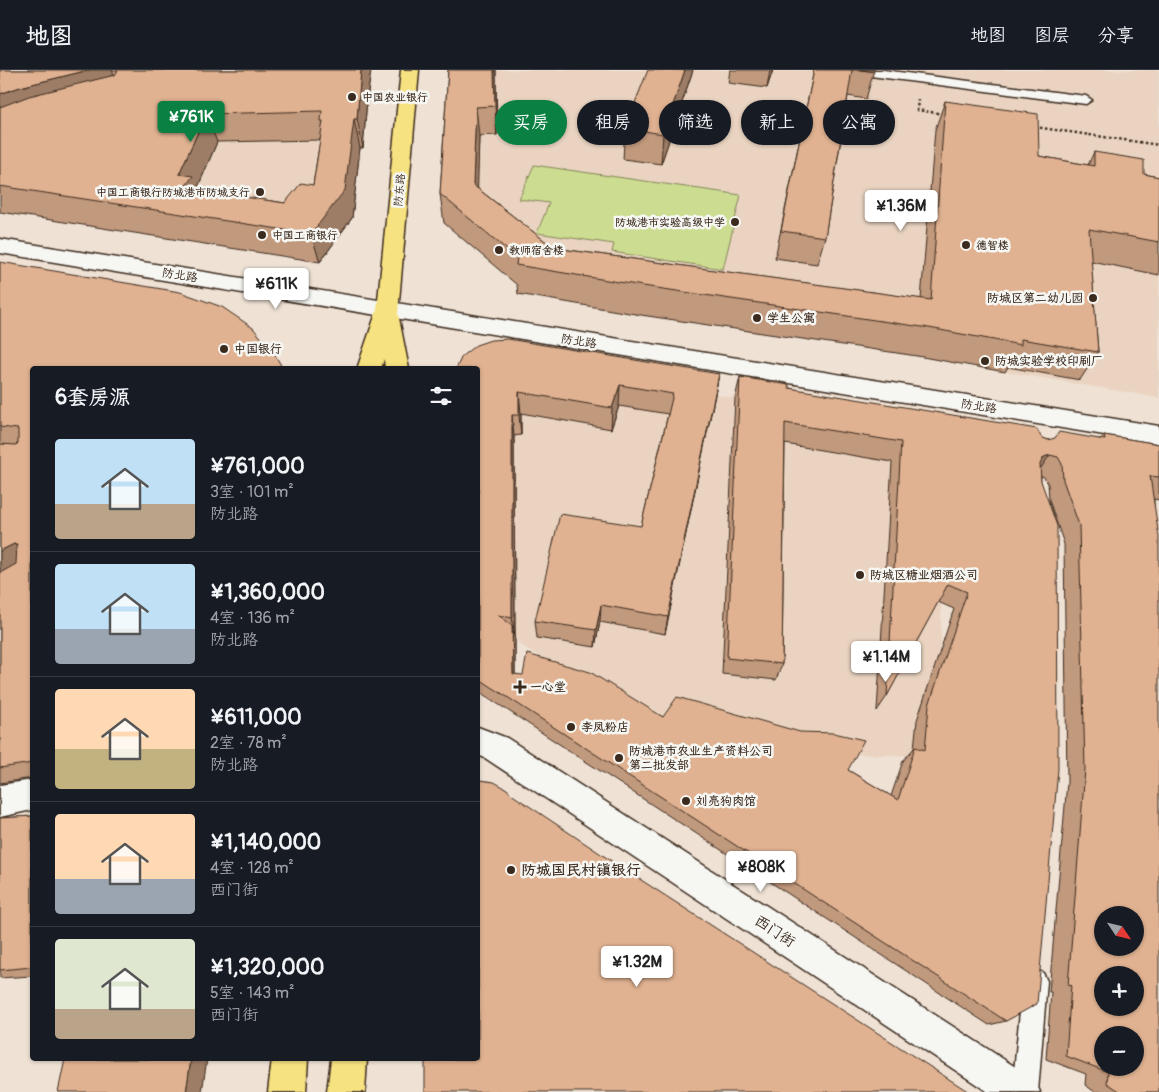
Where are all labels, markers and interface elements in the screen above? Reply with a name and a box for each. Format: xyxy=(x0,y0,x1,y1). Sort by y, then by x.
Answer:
text: 地图 xyxy=(25,22,73,51)
text: 地图 xyxy=(970,24,1006,47)
text: 图层 xyxy=(1034,24,1070,47)
text: 分享 xyxy=(1098,24,1134,47)
marker: 中国农业银行 xyxy=(346,91,358,103)
place label: 中国农业银行 xyxy=(362,91,428,104)
pin: ¥761K xyxy=(156,100,226,143)
chip: 买房 xyxy=(495,100,567,145)
chip: 租房 xyxy=(577,100,649,145)
chip: 筛选 xyxy=(659,100,731,145)
chip: 新上 xyxy=(741,100,813,145)
chip: 公寓 xyxy=(823,100,895,145)
text: ¥761K xyxy=(169,107,213,127)
street label: 防东路 xyxy=(392,173,407,207)
place label: 中国工商银行防城港市防城支行 xyxy=(96,186,250,199)
marker: 中国工商银行防城港市防城支行 xyxy=(254,186,266,198)
pin: ¥1.36M xyxy=(860,190,942,232)
text: ¥1.36M xyxy=(876,196,926,216)
place label: 防城港市实验高级中学 xyxy=(615,216,725,229)
marker: 防城港市实验高级中学 xyxy=(729,216,741,228)
marker: 中国工商银行 xyxy=(256,229,268,241)
place label: 中国工商银行 xyxy=(272,229,338,242)
marker: 德智楼 xyxy=(960,239,972,251)
place label: 德智楼 xyxy=(976,239,1009,252)
marker: 教师宿舍楼 xyxy=(493,244,505,256)
place label: 教师宿舍楼 xyxy=(509,244,564,257)
street label: 防北路 xyxy=(161,265,199,286)
pin: ¥611K xyxy=(241,268,311,310)
text: ¥611K xyxy=(255,274,297,294)
place label: 防城区第二幼儿园 xyxy=(987,291,1083,306)
marker: 防城区第二幼儿园 xyxy=(1087,292,1099,304)
place label: 学生公寓 xyxy=(767,311,815,326)
marker: 学生公寓 xyxy=(751,312,763,324)
street label: 防北路 xyxy=(560,331,598,352)
place label: 中国银行 xyxy=(234,342,282,357)
marker: 中国银行 xyxy=(218,343,230,355)
place label: 防城实验学校印刷厂 xyxy=(995,354,1103,369)
marker: 防城实验学校印刷厂 xyxy=(979,355,991,367)
icon: filters xyxy=(427,382,455,410)
text: 6套房源 xyxy=(55,384,130,411)
street label: 防北路 xyxy=(960,396,998,417)
text: ¥761,000 xyxy=(210,453,304,480)
icon: home xyxy=(95,459,155,519)
text: 3室 · 101 m² xyxy=(210,482,294,502)
text: 防北路 xyxy=(210,504,258,524)
place label: 防城区糖业烟酒公司 xyxy=(870,568,978,583)
marker: 防城区糖业烟酒公司 xyxy=(854,569,866,581)
text: ¥1,360,000 xyxy=(210,579,325,606)
icon: home xyxy=(95,584,155,644)
text: 4室 · 136 m² xyxy=(210,608,295,628)
text: 防北路 xyxy=(210,630,258,650)
pin: ¥1.14M xyxy=(845,640,927,683)
text: ¥1.14M xyxy=(862,647,910,667)
place label: 一心堂 xyxy=(530,680,566,695)
marker: 一心堂 xyxy=(514,681,526,693)
text: ¥611,000 xyxy=(210,704,302,731)
icon: home xyxy=(95,709,155,769)
place label: 李凤粉店 xyxy=(581,720,629,735)
marker: 李凤粉店 xyxy=(565,721,577,733)
text: 2室 · 78 m² xyxy=(210,733,287,753)
place label: 防城港市农业生产资料公司 第二批发部 xyxy=(629,744,773,773)
marker: 防城港市农业生产资料公司 第二批发部 xyxy=(613,752,625,764)
text: 防北路 xyxy=(210,755,258,775)
place label: 刘亮狗肉馆 xyxy=(696,794,756,809)
marker: 刘亮狗肉馆 xyxy=(680,795,692,807)
text: ¥1,140,000 xyxy=(210,829,321,856)
icon: home xyxy=(95,834,155,894)
pin: ¥808K xyxy=(726,850,796,893)
text: ¥808K xyxy=(737,857,785,877)
text: 4室 · 128 m² xyxy=(210,858,294,878)
place label: 防城国民村镇银行 xyxy=(521,861,641,880)
marker: 防城国民村镇银行 xyxy=(505,864,517,876)
text: 西门街 xyxy=(210,880,258,900)
north arrow xyxy=(1094,906,1144,956)
map controls xyxy=(1094,906,1144,1076)
street label: 西门街 xyxy=(751,911,799,952)
pin: ¥1.32M xyxy=(596,946,678,988)
text: ¥1.32M xyxy=(612,952,662,972)
text: ¥1,320,000 xyxy=(210,954,324,981)
icon: home xyxy=(95,959,155,1019)
button: + xyxy=(1094,966,1144,1016)
text: 5室 · 143 m² xyxy=(210,983,294,1003)
text: 西门街 xyxy=(210,1005,258,1025)
button: − xyxy=(1094,1026,1144,1076)

